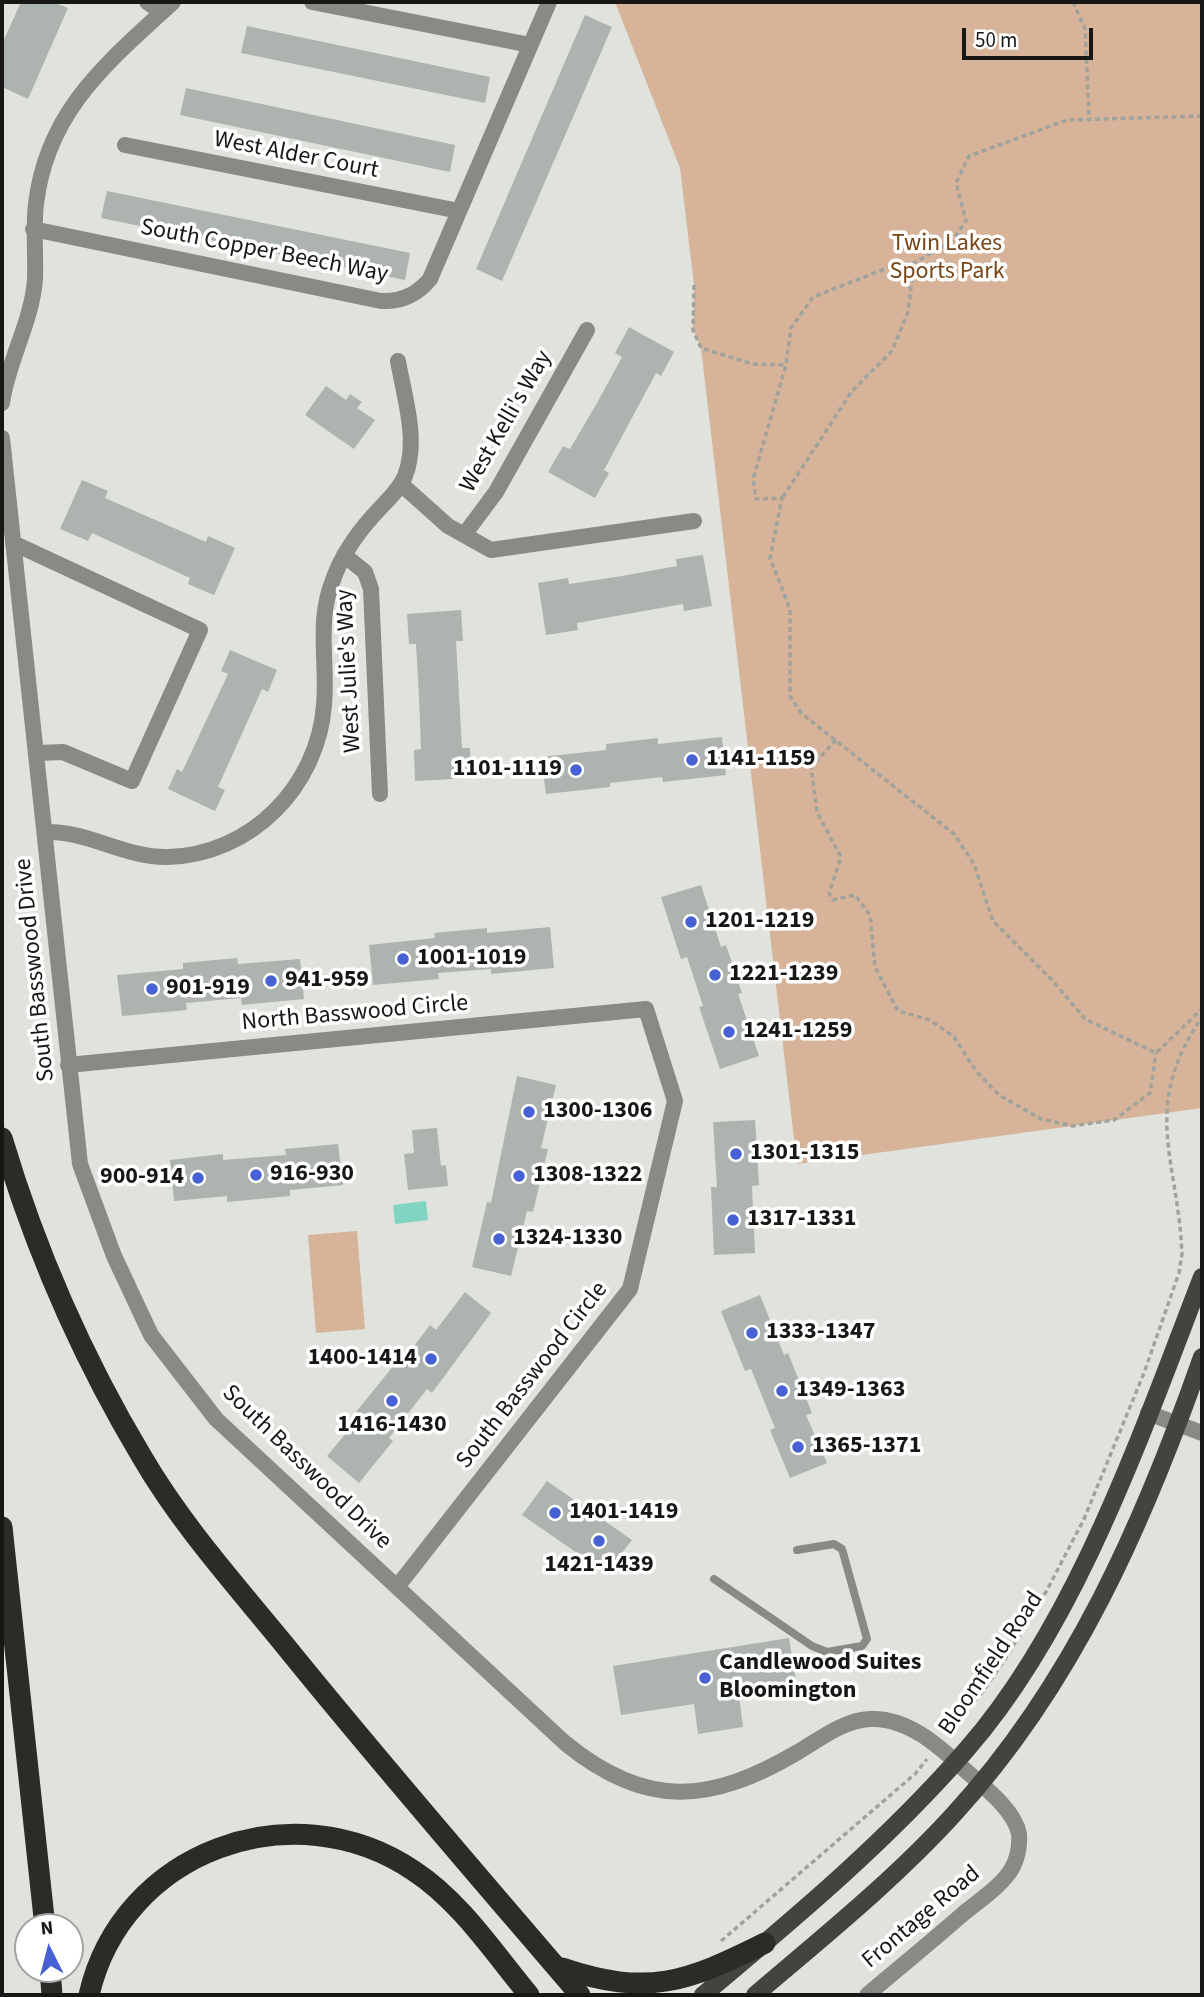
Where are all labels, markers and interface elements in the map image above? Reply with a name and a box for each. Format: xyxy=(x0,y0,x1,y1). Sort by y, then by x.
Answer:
scale bar xyxy=(966,14,1097,58)
text: 50 m xyxy=(975,25,1017,55)
street label: West Alder Court xyxy=(211,126,381,186)
street label: South Copper Beech Way xyxy=(138,214,390,290)
park label: Twin Lakes Sports Park xyxy=(889,231,1005,287)
street label: West Kelli's Way xyxy=(455,346,559,498)
street label: West Julie's Way xyxy=(331,588,369,754)
place label: 1141-1159 xyxy=(706,746,815,774)
marker: 1141-1159 xyxy=(684,752,700,768)
place label: 1101-1119 xyxy=(453,756,562,784)
marker: 1101-1119 xyxy=(568,762,584,778)
street label: South Basswood Drive xyxy=(10,857,62,1083)
place label: 1201-1219 xyxy=(705,908,814,936)
marker: 1201-1219 xyxy=(683,914,699,930)
place label: 1001-1019 xyxy=(417,945,526,973)
marker: 1001-1019 xyxy=(395,951,411,967)
place label: 1221-1239 xyxy=(729,961,838,989)
place label: 941-959 xyxy=(285,967,369,995)
marker: 1221-1239 xyxy=(707,967,723,983)
marker: 941-959 xyxy=(263,973,279,989)
place label: 901-919 xyxy=(166,975,250,1003)
marker: 901-919 xyxy=(144,981,160,997)
street label: North Basswood Circle xyxy=(241,990,469,1038)
place label: 1241-1259 xyxy=(743,1018,852,1046)
marker: 1241-1259 xyxy=(721,1024,737,1040)
place label: 1300-1306 xyxy=(543,1098,652,1126)
marker: 1300-1306 xyxy=(521,1104,537,1120)
place label: 1301-1315 xyxy=(750,1140,859,1168)
marker: 1301-1315 xyxy=(728,1146,744,1162)
place label: 916-930 xyxy=(270,1161,354,1189)
place label: 1308-1322 xyxy=(533,1162,642,1190)
place label: 900-914 xyxy=(100,1164,184,1192)
marker: 916-930 xyxy=(248,1167,264,1183)
marker: 1308-1322 xyxy=(511,1168,527,1184)
marker: 900-914 xyxy=(190,1170,206,1186)
place label: 1317-1331 xyxy=(747,1206,856,1234)
marker: 1317-1331 xyxy=(725,1212,741,1228)
place label: 1324-1330 xyxy=(513,1225,622,1253)
marker: 1324-1330 xyxy=(491,1231,507,1247)
street label: South Basswood Circle xyxy=(451,1277,615,1475)
place label: 1333-1347 xyxy=(766,1319,875,1347)
marker: 1333-1347 xyxy=(744,1325,760,1341)
place label: 1400-1414 xyxy=(308,1345,417,1373)
marker: 1400-1414 xyxy=(423,1351,439,1367)
place label: 1349-1363 xyxy=(796,1377,905,1405)
street label: South Basswood Drive xyxy=(215,1380,397,1556)
marker: 1349-1363 xyxy=(774,1383,790,1399)
marker: 1416-1430 xyxy=(384,1393,400,1409)
place label: 1416-1430 xyxy=(337,1412,447,1440)
place label: 1365-1371 xyxy=(812,1433,921,1461)
marker: 1365-1371 xyxy=(790,1439,806,1455)
place label: 1401-1419 xyxy=(569,1499,678,1527)
marker: 1401-1419 xyxy=(547,1505,563,1521)
marker: 1421-1439 xyxy=(591,1533,607,1549)
place label: 1421-1439 xyxy=(544,1552,654,1580)
street label: Bloomfield Road xyxy=(933,1587,1051,1741)
place label: Candlewood Suites Bloomington xyxy=(719,1650,921,1706)
marker: Candlewood Suites Bloomington xyxy=(697,1670,713,1686)
street label: Frontage Road xyxy=(857,1860,987,1976)
north arrow xyxy=(14,1913,84,1983)
text: N xyxy=(39,1915,55,1943)

